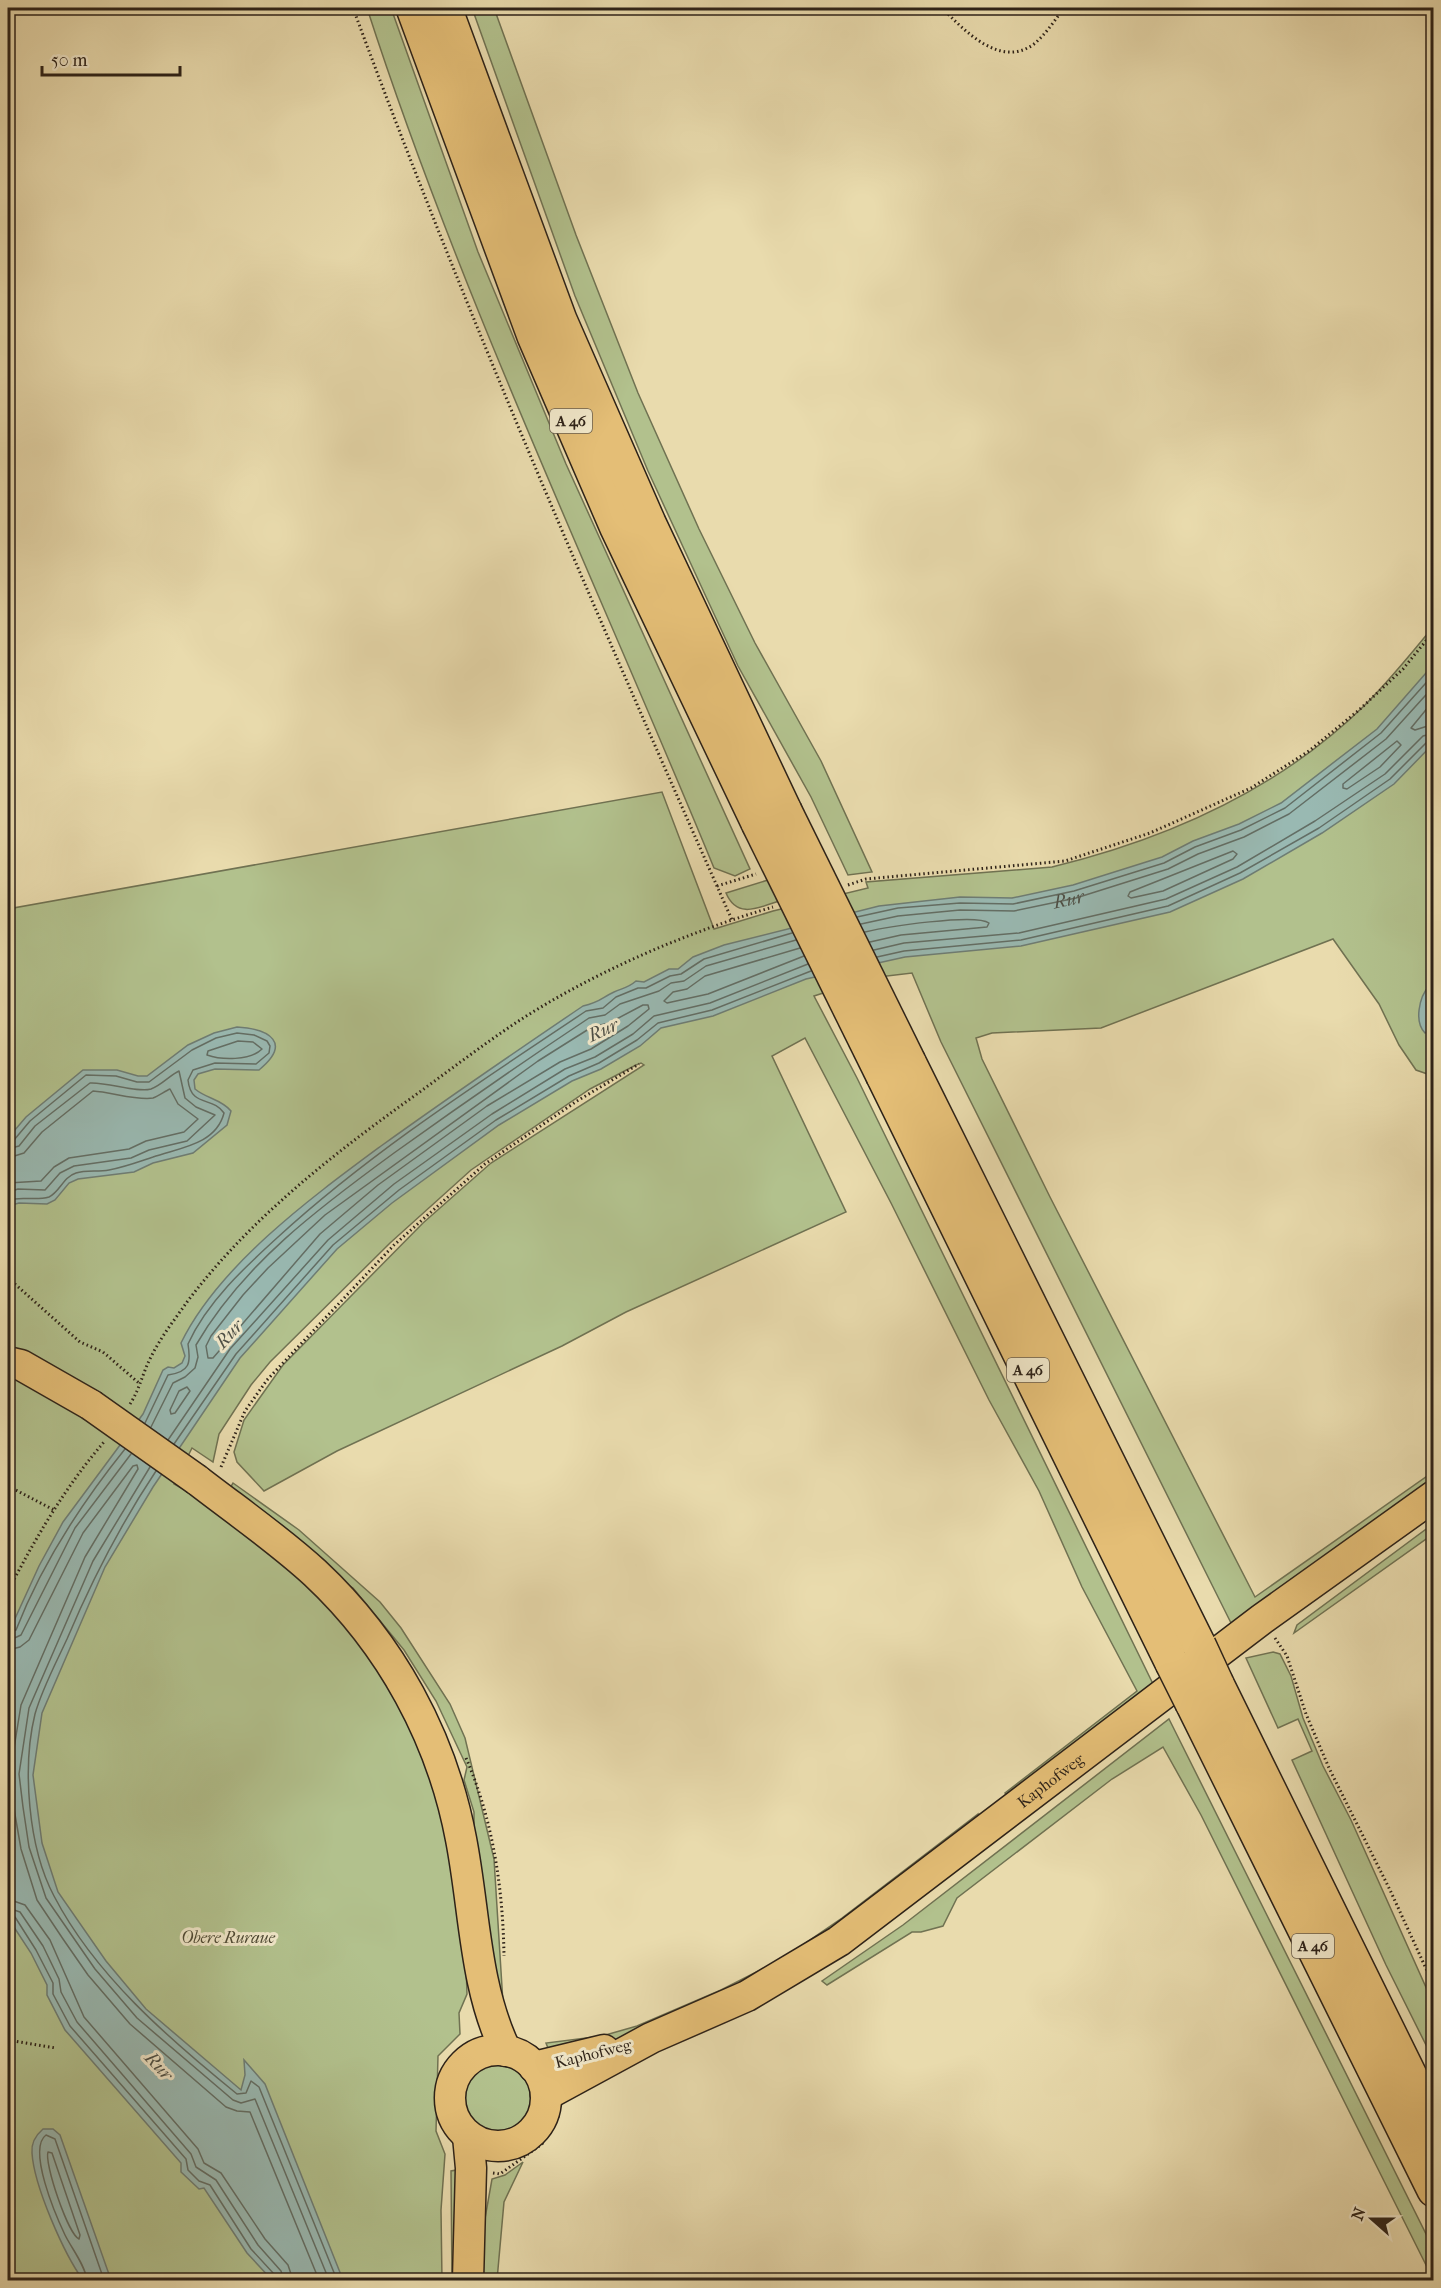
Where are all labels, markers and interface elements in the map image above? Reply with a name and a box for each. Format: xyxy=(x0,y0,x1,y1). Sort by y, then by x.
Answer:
scale bar xyxy=(42,39,180,77)
text: 50 m xyxy=(51,50,88,71)
road number: A 46 xyxy=(550,409,592,433)
water label: Rur xyxy=(1051,886,1089,914)
water label: Rur xyxy=(584,1014,623,1047)
water label: Rur xyxy=(211,1314,249,1354)
road number: A 46 xyxy=(1007,1358,1049,1382)
street label: Kaphofweg xyxy=(1014,1749,1088,1812)
park label: Obere Ruraue xyxy=(181,1928,275,1947)
road number: A 46 xyxy=(1292,1934,1334,1958)
street label: Kaphofweg xyxy=(553,2035,634,2072)
water label: Rur xyxy=(140,2047,178,2086)
north arrow xyxy=(1342,2189,1402,2249)
text: N xyxy=(1347,2204,1370,2223)

